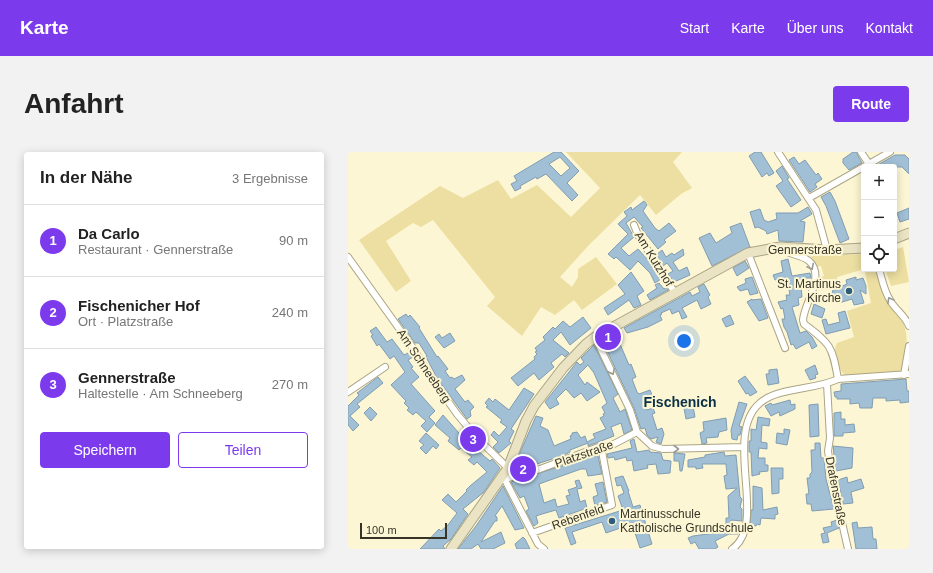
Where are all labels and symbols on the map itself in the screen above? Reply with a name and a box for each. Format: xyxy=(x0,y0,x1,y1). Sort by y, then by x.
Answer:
street label: Am Kutzhof xyxy=(632,229,677,290)
street label: Gennerstraße xyxy=(768,243,842,257)
one-way arrow xyxy=(806,262,814,270)
place label: St. Martinus Kirche xyxy=(777,277,841,305)
marker: St. Martinus Kirche xyxy=(844,286,854,296)
one-way arrow xyxy=(887,297,895,304)
pin: 1 xyxy=(595,322,621,352)
street label: Am Schneeberg xyxy=(394,326,454,406)
your location xyxy=(674,331,694,351)
one-way arrow xyxy=(607,368,615,376)
district label: Fischenich xyxy=(643,394,717,410)
pin: 3 xyxy=(460,424,486,454)
street label: Platzstraße xyxy=(553,437,615,470)
one-way arrow xyxy=(673,445,679,453)
pin: 2 xyxy=(510,454,536,484)
street label: Drafenstraße xyxy=(822,455,850,527)
street label: Rebenfeld xyxy=(550,501,606,533)
place label: Martinusschule Katholische Grundschule xyxy=(620,507,754,535)
marker: Martinusschule Katholische Grundschule xyxy=(607,516,617,526)
scale bar xyxy=(360,521,447,540)

